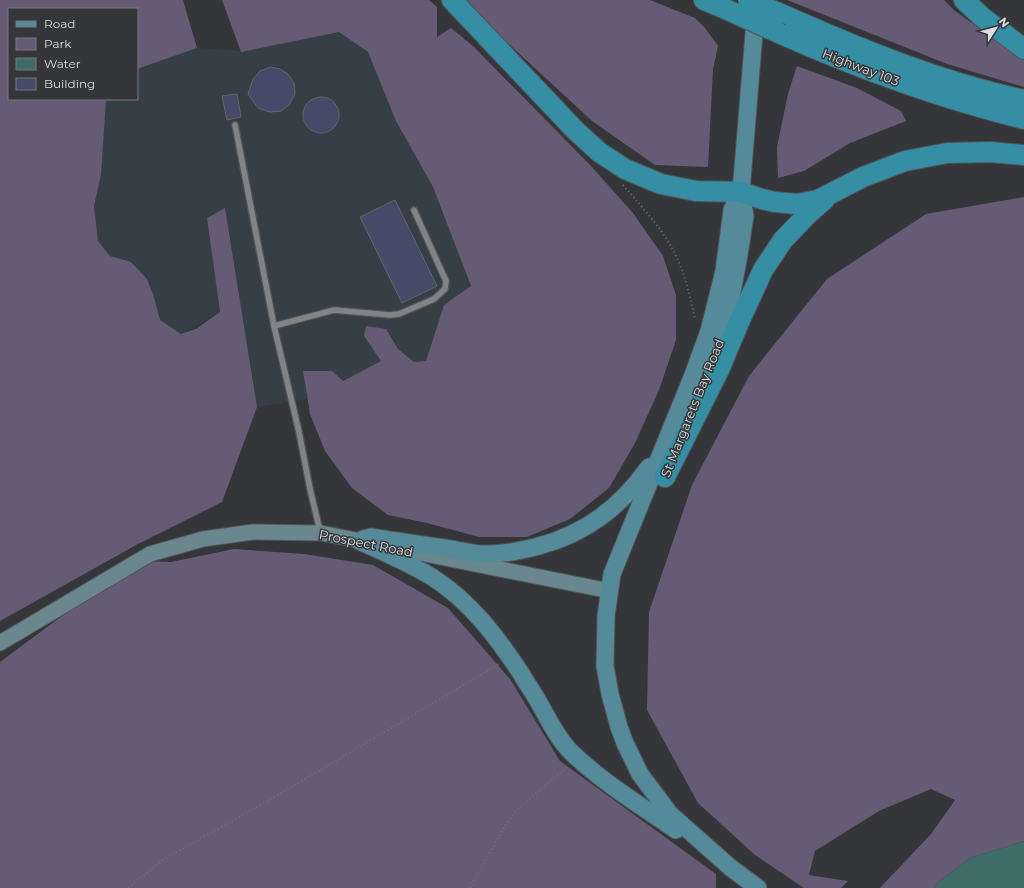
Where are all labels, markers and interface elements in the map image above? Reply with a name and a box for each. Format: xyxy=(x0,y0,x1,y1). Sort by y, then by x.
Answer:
legend xyxy=(8,8,138,100)
north arrow xyxy=(976,8,1016,48)
text: N xyxy=(996,14,1012,30)
text: Road xyxy=(44,16,75,31)
text: Park xyxy=(44,36,72,51)
street label: Highway 103 xyxy=(820,45,902,89)
text: Water xyxy=(44,56,81,71)
text: Building xyxy=(44,76,95,91)
street label: St Margarets Bay Road xyxy=(657,336,727,480)
street label: Prospect Road xyxy=(318,526,414,560)

